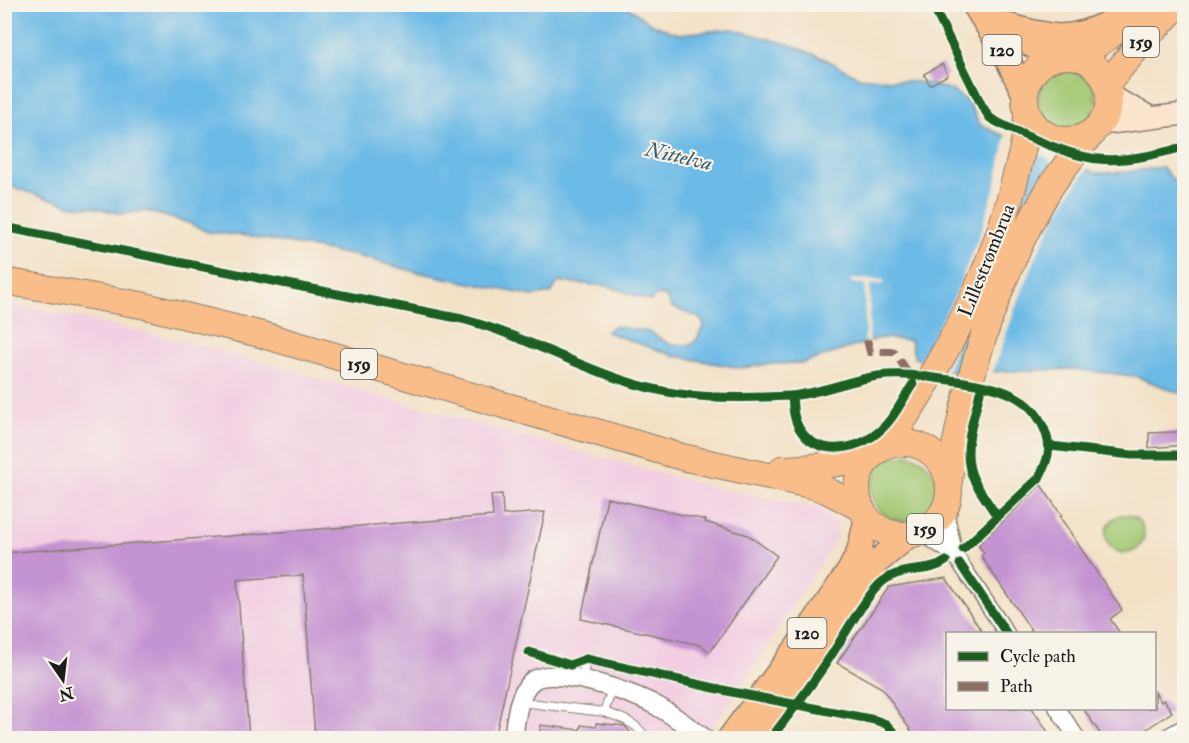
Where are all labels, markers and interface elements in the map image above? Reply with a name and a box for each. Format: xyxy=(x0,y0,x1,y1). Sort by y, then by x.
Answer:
road number: 159 xyxy=(1123,27,1159,57)
road number: 120 xyxy=(982,35,1022,65)
water label: Nittelva xyxy=(642,136,715,177)
street label: Lillestrømbrua xyxy=(952,199,1021,320)
road number: 159 xyxy=(341,349,377,379)
road number: 159 xyxy=(907,514,943,544)
road number: 120 xyxy=(788,618,826,648)
legend xyxy=(946,632,1156,710)
text: Cycle path xyxy=(1000,645,1076,668)
north arrow xyxy=(33,650,93,710)
text: Path xyxy=(1000,675,1033,698)
text: N xyxy=(56,682,77,705)

